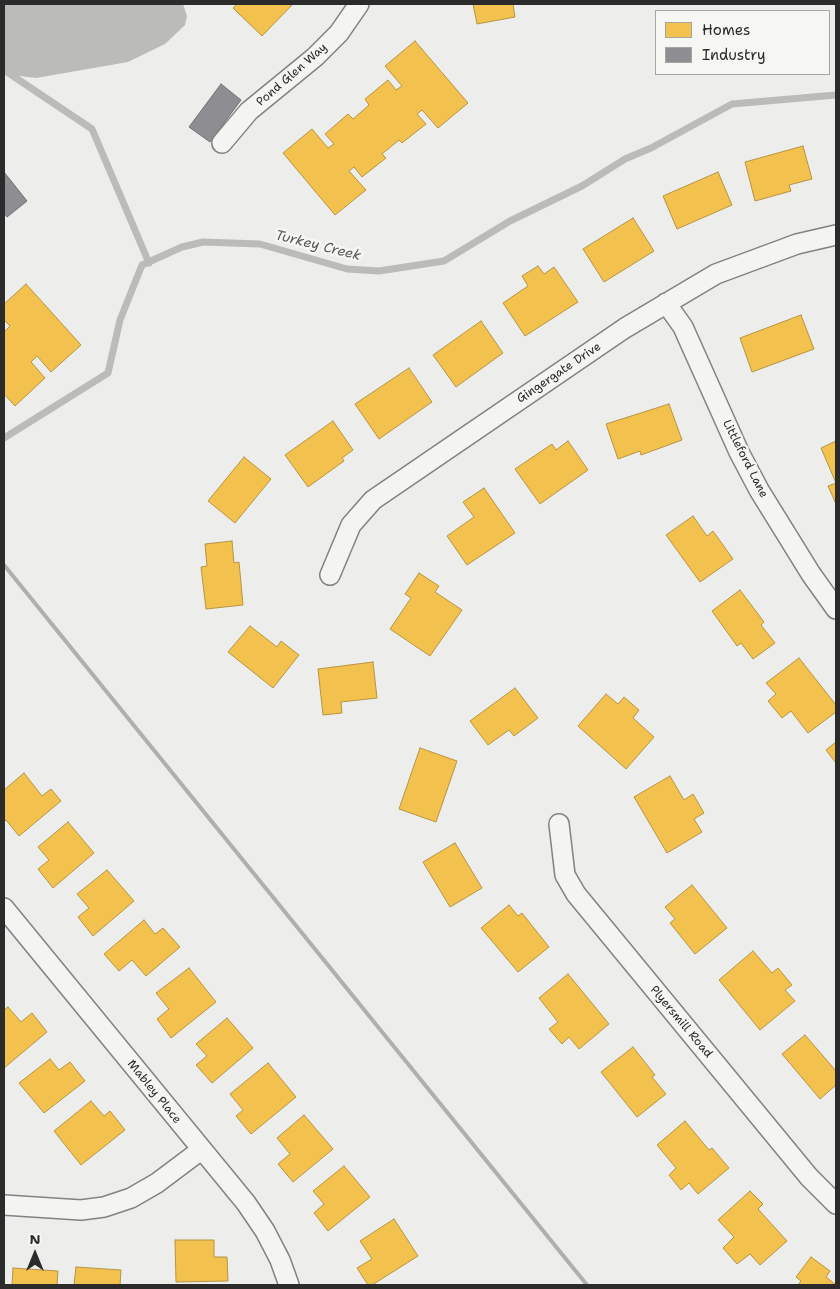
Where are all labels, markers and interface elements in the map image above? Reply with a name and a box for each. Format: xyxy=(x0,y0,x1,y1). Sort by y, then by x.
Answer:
legend xyxy=(655,10,830,75)
text: Homes xyxy=(702,20,750,40)
street label: Pond Glen Way xyxy=(254,40,330,110)
text: Industry xyxy=(702,45,766,65)
water label: Turkey Creek xyxy=(273,227,363,265)
street label: Gingergate Drive xyxy=(514,340,604,406)
street label: Littleford Lane xyxy=(719,417,771,501)
street label: Plyersmill Road xyxy=(647,983,715,1061)
street label: Mabley Place xyxy=(124,1057,184,1127)
north arrow xyxy=(10,1229,60,1279)
text: N xyxy=(29,1230,41,1248)

